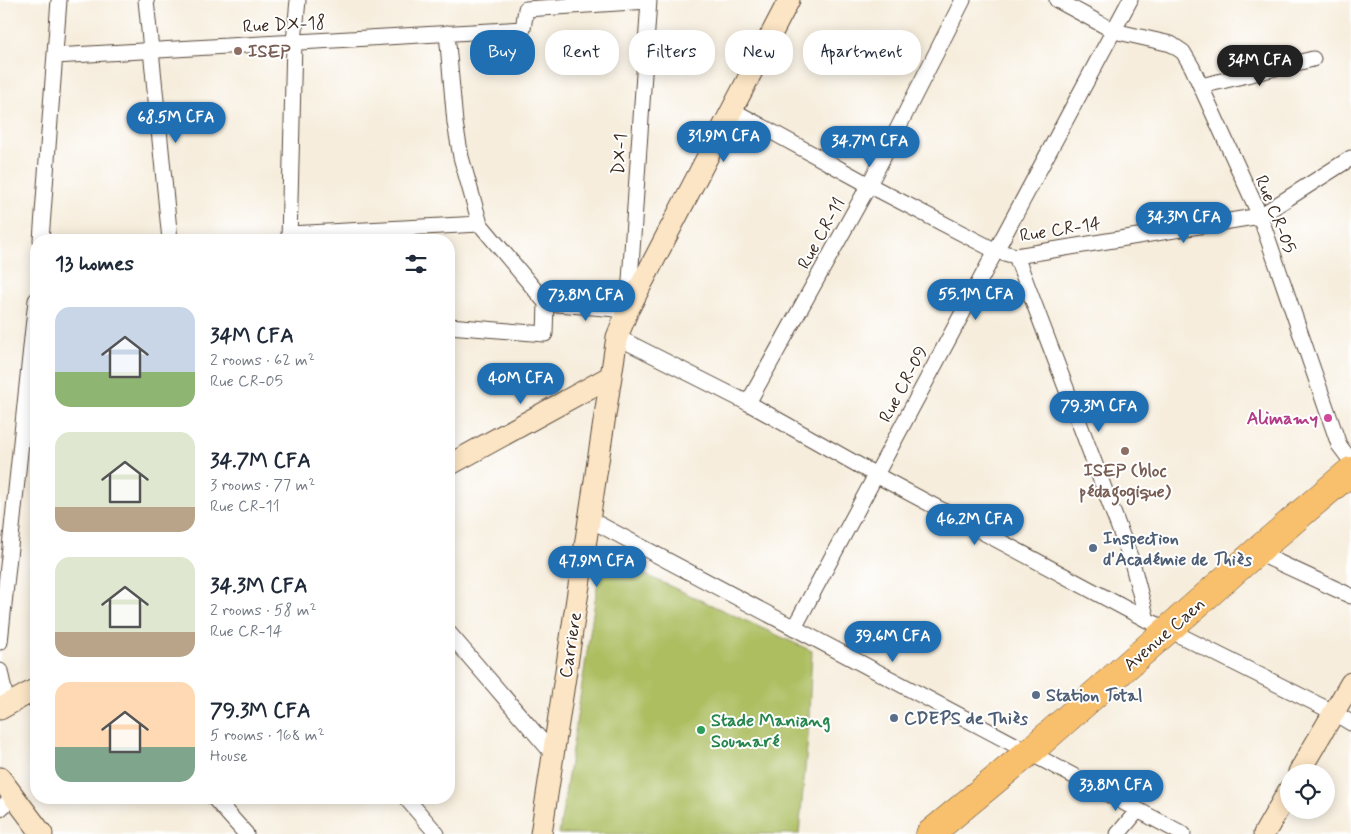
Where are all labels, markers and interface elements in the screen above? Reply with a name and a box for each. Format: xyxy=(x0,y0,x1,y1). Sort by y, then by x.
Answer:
street label: Rue DX-18 xyxy=(242,11,326,39)
chip: Buy xyxy=(470,30,535,75)
chip: Rent xyxy=(545,30,619,75)
chip: Filters xyxy=(629,30,715,75)
chip: New xyxy=(725,30,793,75)
chip: Apartment xyxy=(803,30,921,75)
place label: ISEP xyxy=(248,40,291,64)
pin: 34M CFA xyxy=(1214,44,1306,87)
marker: ISEP xyxy=(232,45,244,57)
text: 34M CFA xyxy=(1228,50,1292,71)
pin: 68.5M CFA xyxy=(119,102,233,144)
text: 68.5M CFA xyxy=(138,107,214,128)
pin: 31.9M CFA xyxy=(667,120,781,163)
text: 31.9M CFA xyxy=(688,126,760,147)
pin: 34.7M CFA xyxy=(813,126,927,168)
text: 34.7M CFA xyxy=(832,131,908,152)
street label: DX-1 xyxy=(607,133,633,176)
street label: Rue CR-05 xyxy=(1249,172,1302,257)
street label: Rue CR-11 xyxy=(792,193,851,274)
pin: 34.3M CFA xyxy=(1127,202,1241,244)
text: 34.3M CFA xyxy=(1147,207,1221,228)
street label: Rue CR-14 xyxy=(1018,212,1102,248)
text: 13 homes xyxy=(55,250,134,278)
icon: filters xyxy=(402,250,430,278)
pin: 55.1M CFA xyxy=(919,278,1033,321)
pin: 73.8M CFA xyxy=(529,280,643,322)
text: 55.1M CFA xyxy=(938,284,1014,305)
text: 73.8M CFA xyxy=(548,285,624,306)
text: 34M CFA xyxy=(210,322,294,350)
icon: home xyxy=(95,327,155,387)
street label: Rue CR-09 xyxy=(874,342,934,427)
text: 2 rooms · 62 m² xyxy=(210,350,315,371)
pin: 40M CFA xyxy=(475,362,567,405)
text: 40M CFA xyxy=(488,368,554,389)
text: Rue CR-05 xyxy=(210,371,283,392)
pin: 79.3M CFA xyxy=(1042,390,1156,433)
text: 79.3M CFA xyxy=(1061,396,1137,417)
place label: Alimamy xyxy=(1247,407,1318,431)
marker: Alimamy xyxy=(1322,412,1334,424)
marker: ISEP (bloc pédagogique) xyxy=(1119,445,1131,457)
text: 34.7M CFA xyxy=(210,447,311,475)
icon: home xyxy=(95,452,155,512)
place label: ISEP (bloc pédagogique) xyxy=(1079,459,1172,506)
text: 3 rooms · 77 m² xyxy=(210,475,315,496)
text: Rue CR-11 xyxy=(210,496,280,517)
pin: 46.2M CFA xyxy=(918,504,1032,546)
text: 46.2M CFA xyxy=(937,509,1013,530)
place label: Inspection d'Académie de Thiès xyxy=(1103,527,1252,572)
marker: Inspection d'Académie de Thiès xyxy=(1087,542,1099,554)
pin: 47.9M CFA xyxy=(540,546,654,588)
text: 47.9M CFA xyxy=(559,551,635,572)
text: 34.3M CFA xyxy=(210,572,308,600)
icon: home xyxy=(95,577,155,637)
street label: Avenue Caen xyxy=(1118,592,1211,677)
text: 2 rooms · 58 m² xyxy=(210,600,316,621)
street label: Carriere xyxy=(554,610,588,680)
pin: 39.6M CFA xyxy=(836,620,950,663)
text: Rue CR-14 xyxy=(210,621,282,642)
text: 39.6M CFA xyxy=(855,626,931,647)
place label: Station Total xyxy=(1046,684,1143,708)
marker: Station Total xyxy=(1030,689,1042,701)
text: 79.3M CFA xyxy=(210,697,311,725)
icon: home xyxy=(95,702,155,762)
place label: CDEPS de Thiès xyxy=(904,707,1028,731)
place label: Stade Maniang Soumaré xyxy=(711,709,830,754)
marker: CDEPS de Thiès xyxy=(888,712,900,724)
marker: Stade Maniang Soumaré xyxy=(695,724,707,736)
text: 5 rooms · 168 m² xyxy=(210,725,325,746)
text: House xyxy=(210,746,248,767)
map controls xyxy=(1280,764,1335,819)
button: locate xyxy=(1280,764,1335,819)
pin: 33.8M CFA xyxy=(1059,770,1173,812)
text: 33.8M CFA xyxy=(1079,775,1153,796)

